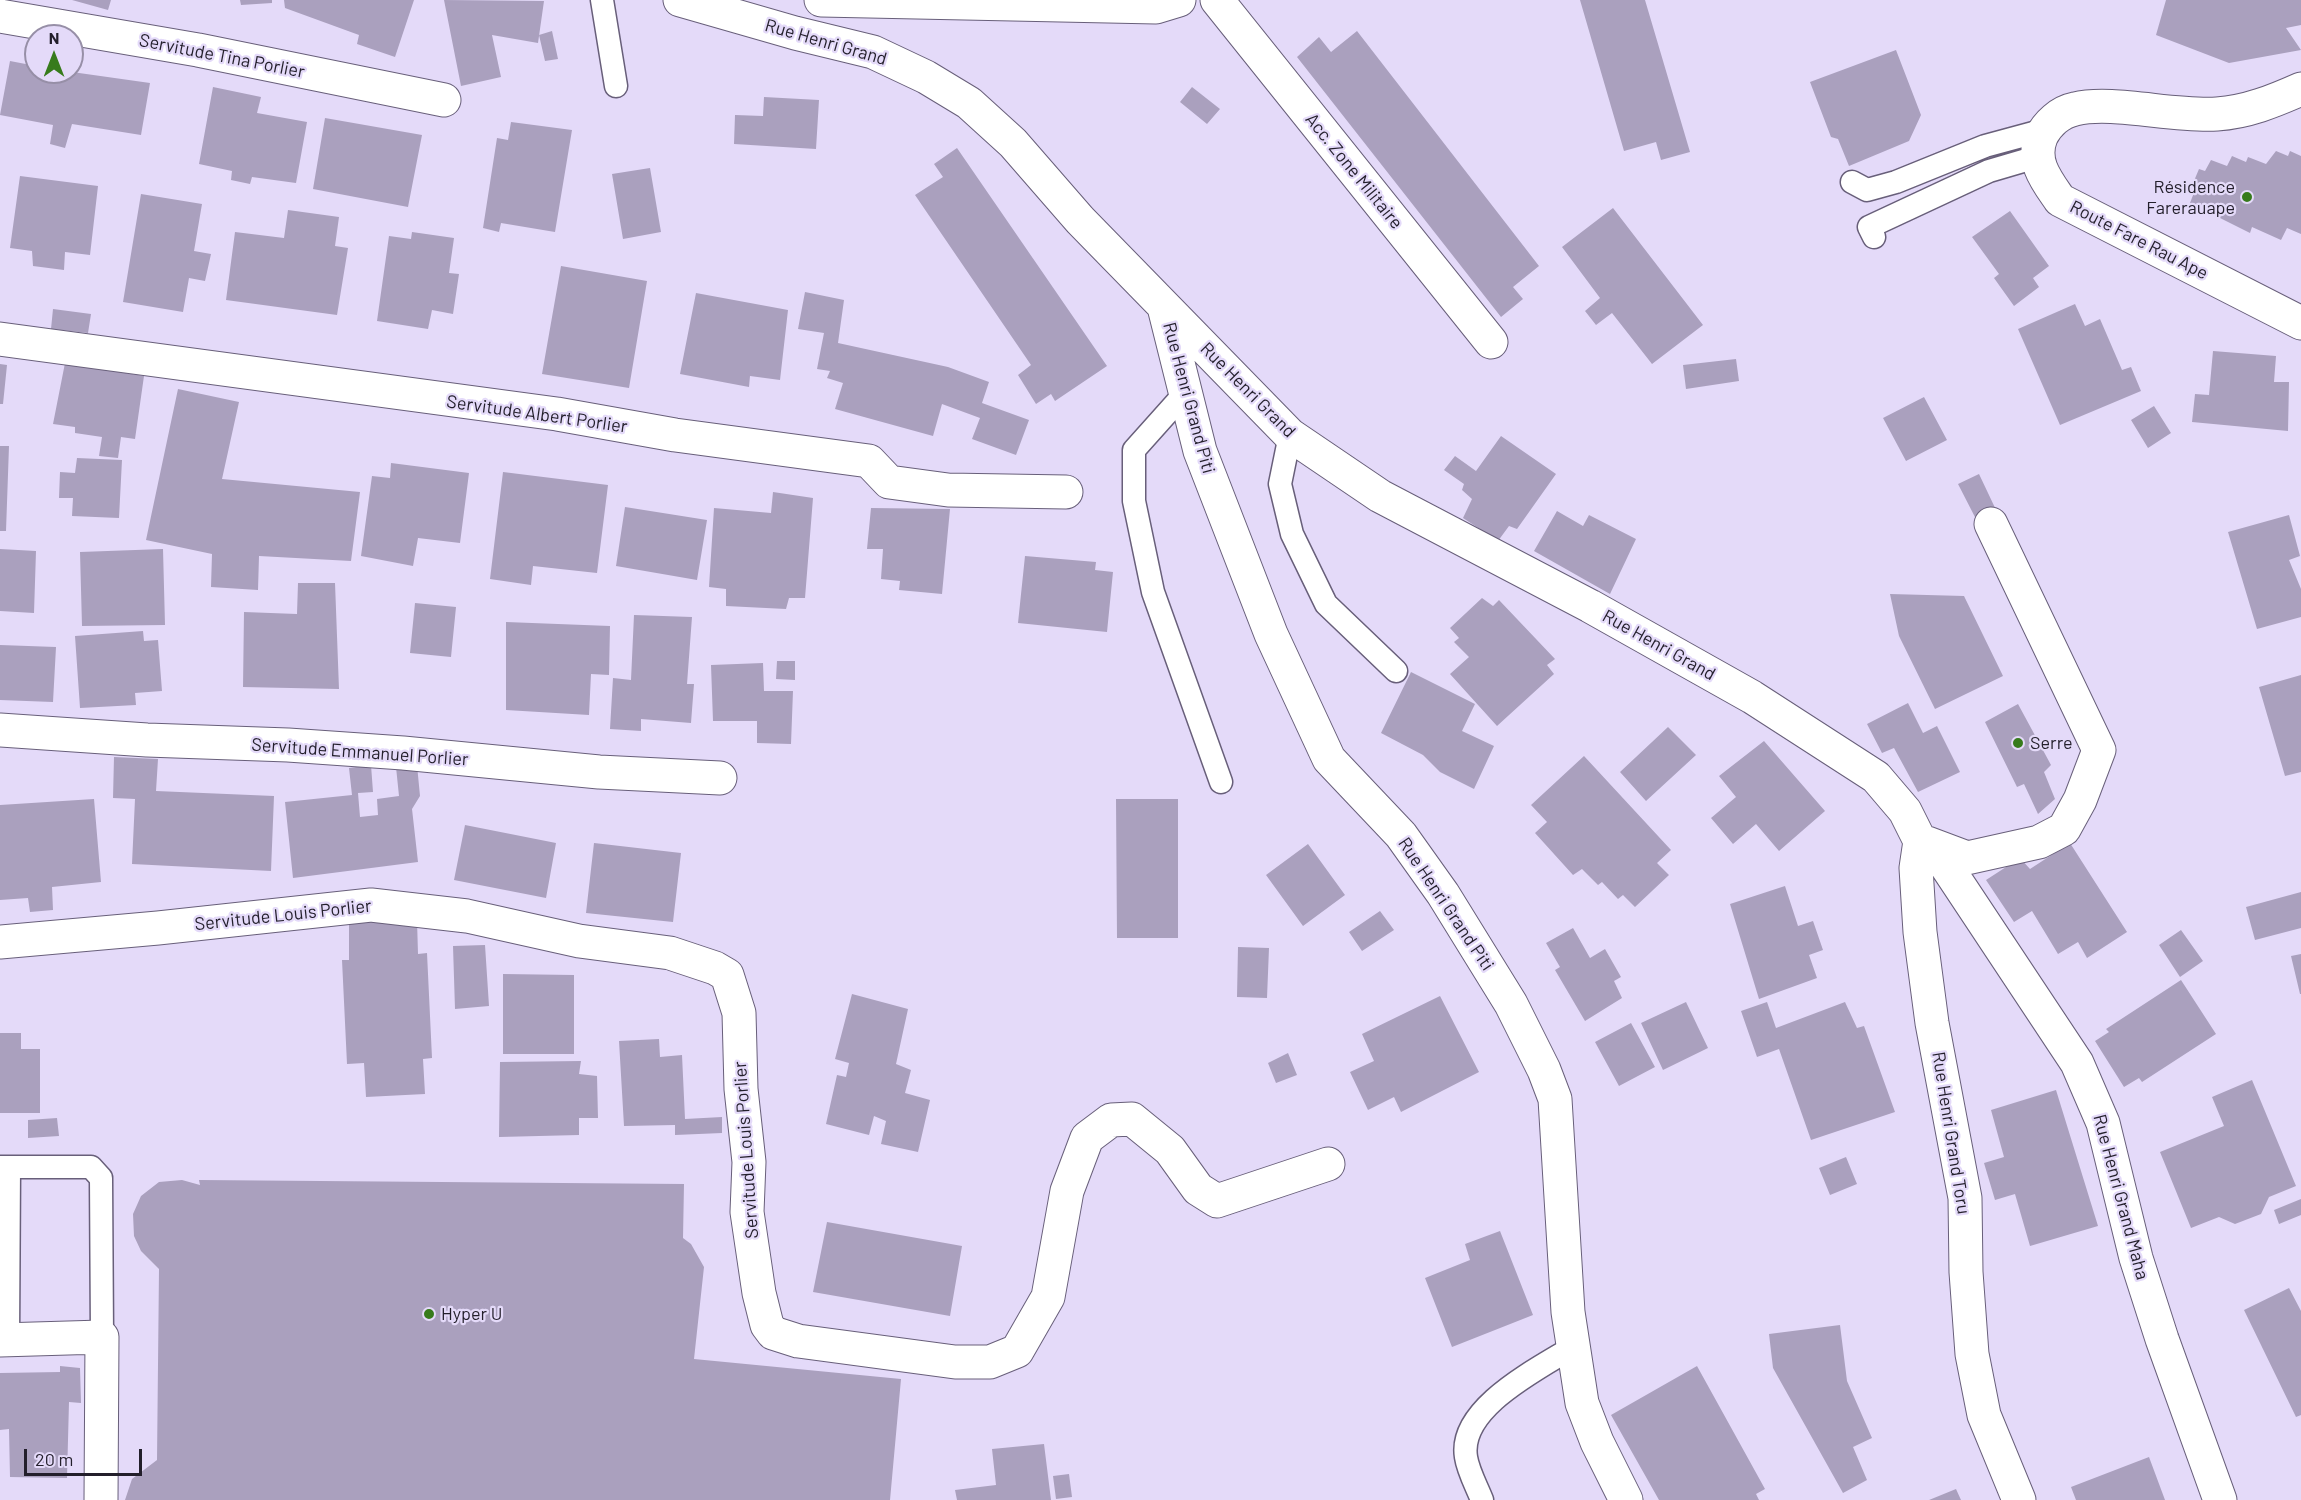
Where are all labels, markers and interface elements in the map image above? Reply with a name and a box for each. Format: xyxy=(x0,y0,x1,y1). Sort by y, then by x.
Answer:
street label: Rue Henri Grand xyxy=(763,14,889,70)
north arrow xyxy=(24,24,84,84)
text: N xyxy=(49,28,59,47)
street label: Servitude Tina Porlier xyxy=(137,29,307,83)
street label: Acc. Zone Militaire xyxy=(1301,109,1407,233)
place label: Résidence Farerauape xyxy=(2146,176,2235,219)
marker: Résidence Farerauape xyxy=(2240,190,2254,204)
street label: Route Fare Rau Ape xyxy=(2066,196,2212,284)
street label: Rue Henri Grand Piti xyxy=(1158,320,1220,476)
street label: Rue Henri Grand xyxy=(1196,338,1300,442)
street label: Servitude Albert Porlier xyxy=(445,391,629,437)
street label: Rue Henri Grand xyxy=(1599,605,1719,685)
place label: Serre xyxy=(2030,732,2073,754)
street label: Servitude Emmanuel Porlier xyxy=(251,734,469,770)
marker: Serre xyxy=(2011,736,2025,750)
street label: Rue Henri Grand Piti xyxy=(1393,833,1499,975)
street label: Servitude Louis Porlier xyxy=(194,895,372,935)
street label: Rue Henri Grand Toru xyxy=(1927,1050,1975,1216)
street label: Servitude Louis Porlier xyxy=(729,1061,763,1239)
street label: Rue Henri Grand Maha xyxy=(2089,1112,2153,1282)
place label: Hyper U xyxy=(441,1303,502,1325)
marker: Hyper U xyxy=(422,1307,436,1321)
scale bar xyxy=(27,1437,146,1475)
text: 20 m xyxy=(35,1448,73,1470)

